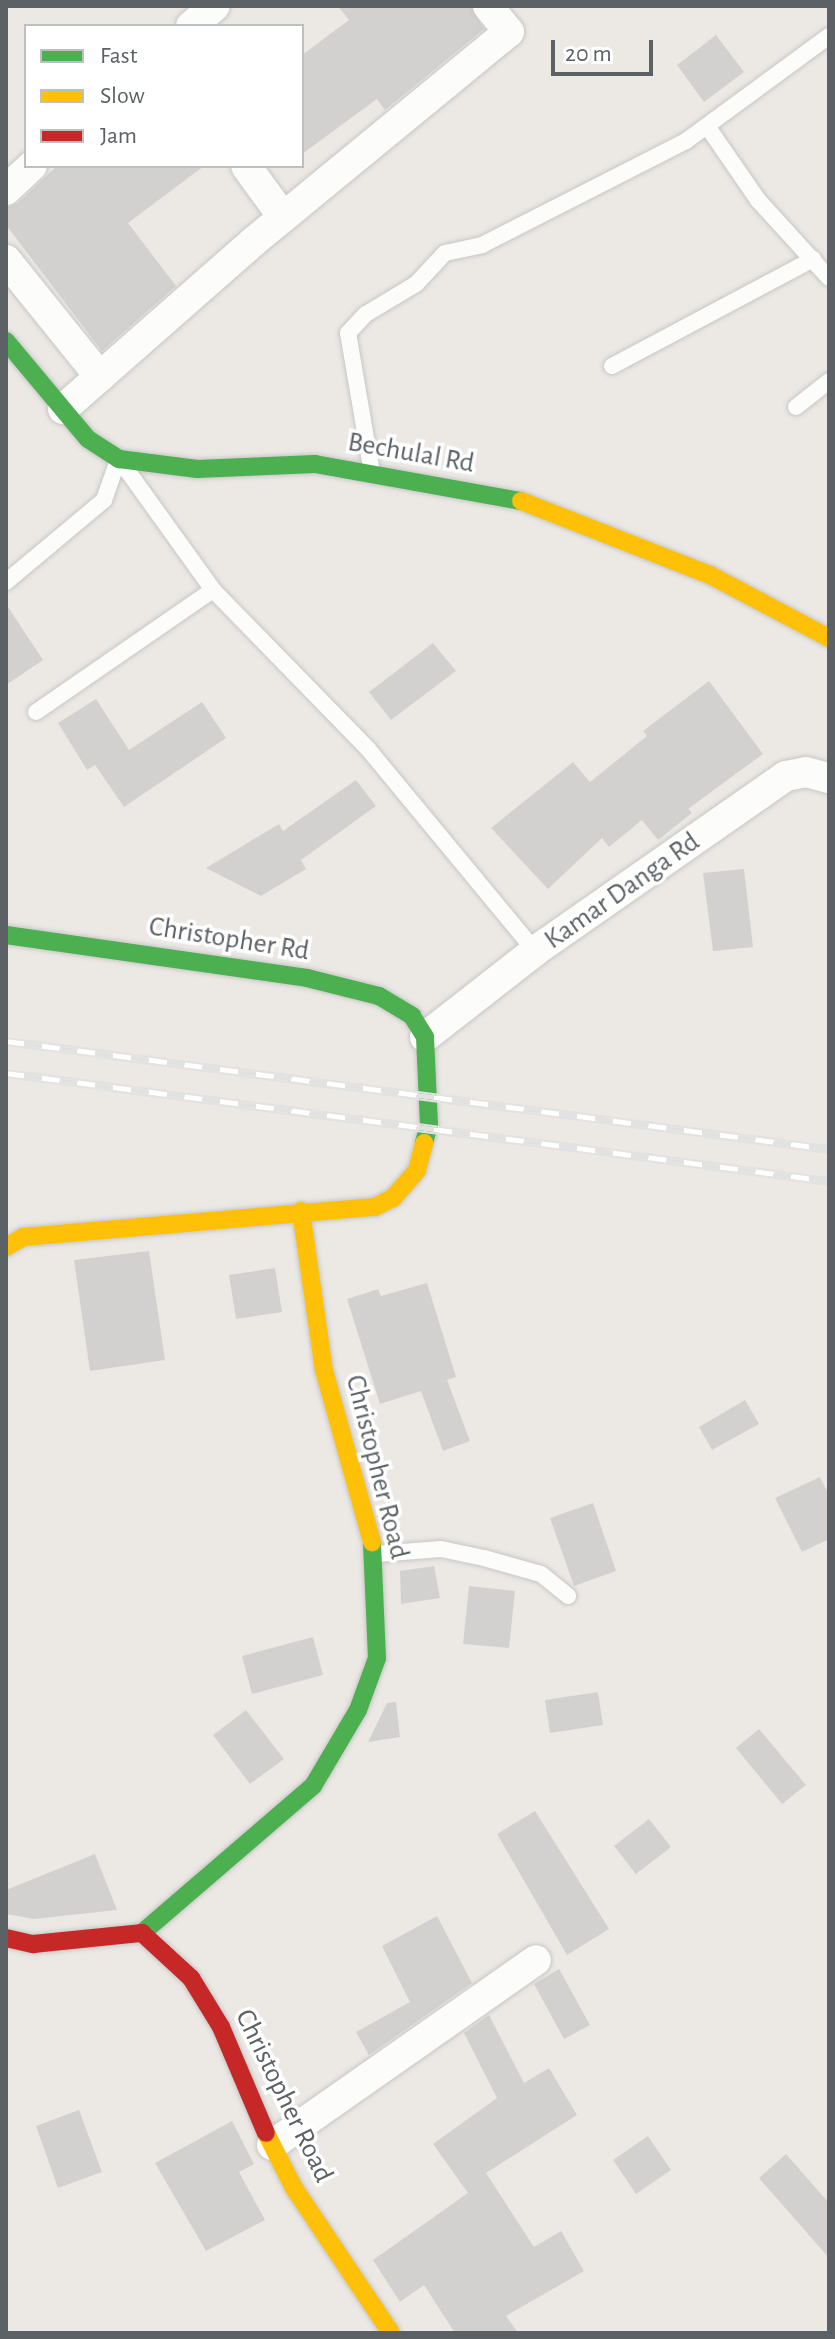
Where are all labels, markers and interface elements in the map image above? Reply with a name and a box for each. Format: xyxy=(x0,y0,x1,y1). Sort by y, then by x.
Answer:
legend xyxy=(24,24,304,168)
scale bar xyxy=(555,24,657,74)
text: 20 m xyxy=(565,42,612,66)
text: Fast xyxy=(100,44,137,68)
text: Slow xyxy=(100,84,145,108)
text: Jam xyxy=(100,124,137,148)
street label: Bechulal Rd xyxy=(345,425,477,481)
street label: Kamar Danga Rd xyxy=(538,825,706,957)
street label: Christopher Rd xyxy=(147,910,311,968)
street label: Christopher Road xyxy=(338,1372,416,1562)
street label: Christopher Road xyxy=(228,2004,340,2188)

